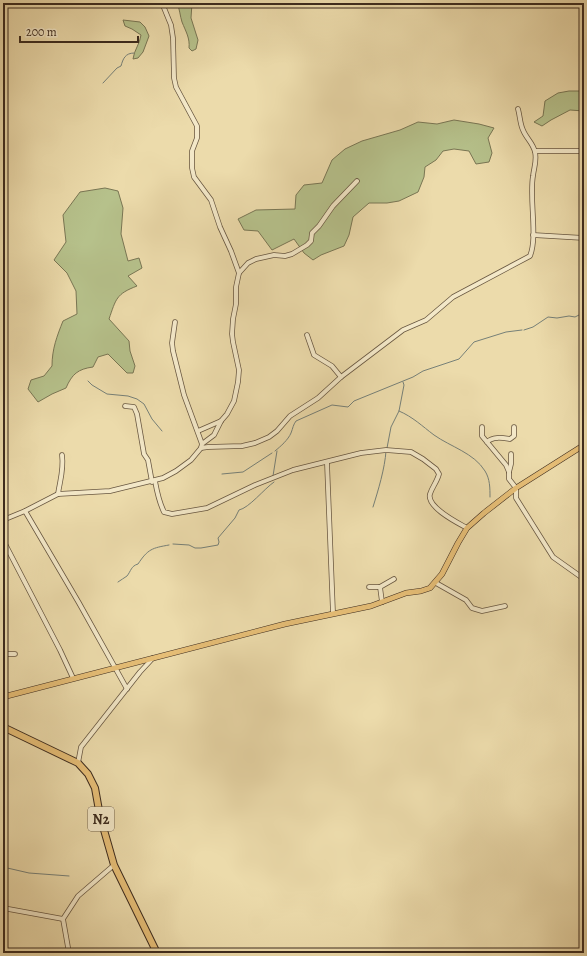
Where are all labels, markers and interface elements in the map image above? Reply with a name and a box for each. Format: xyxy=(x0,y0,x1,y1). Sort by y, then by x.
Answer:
scale bar xyxy=(20,18,138,44)
text: 200 m xyxy=(26,24,57,40)
road number: N2 xyxy=(88,807,114,831)

